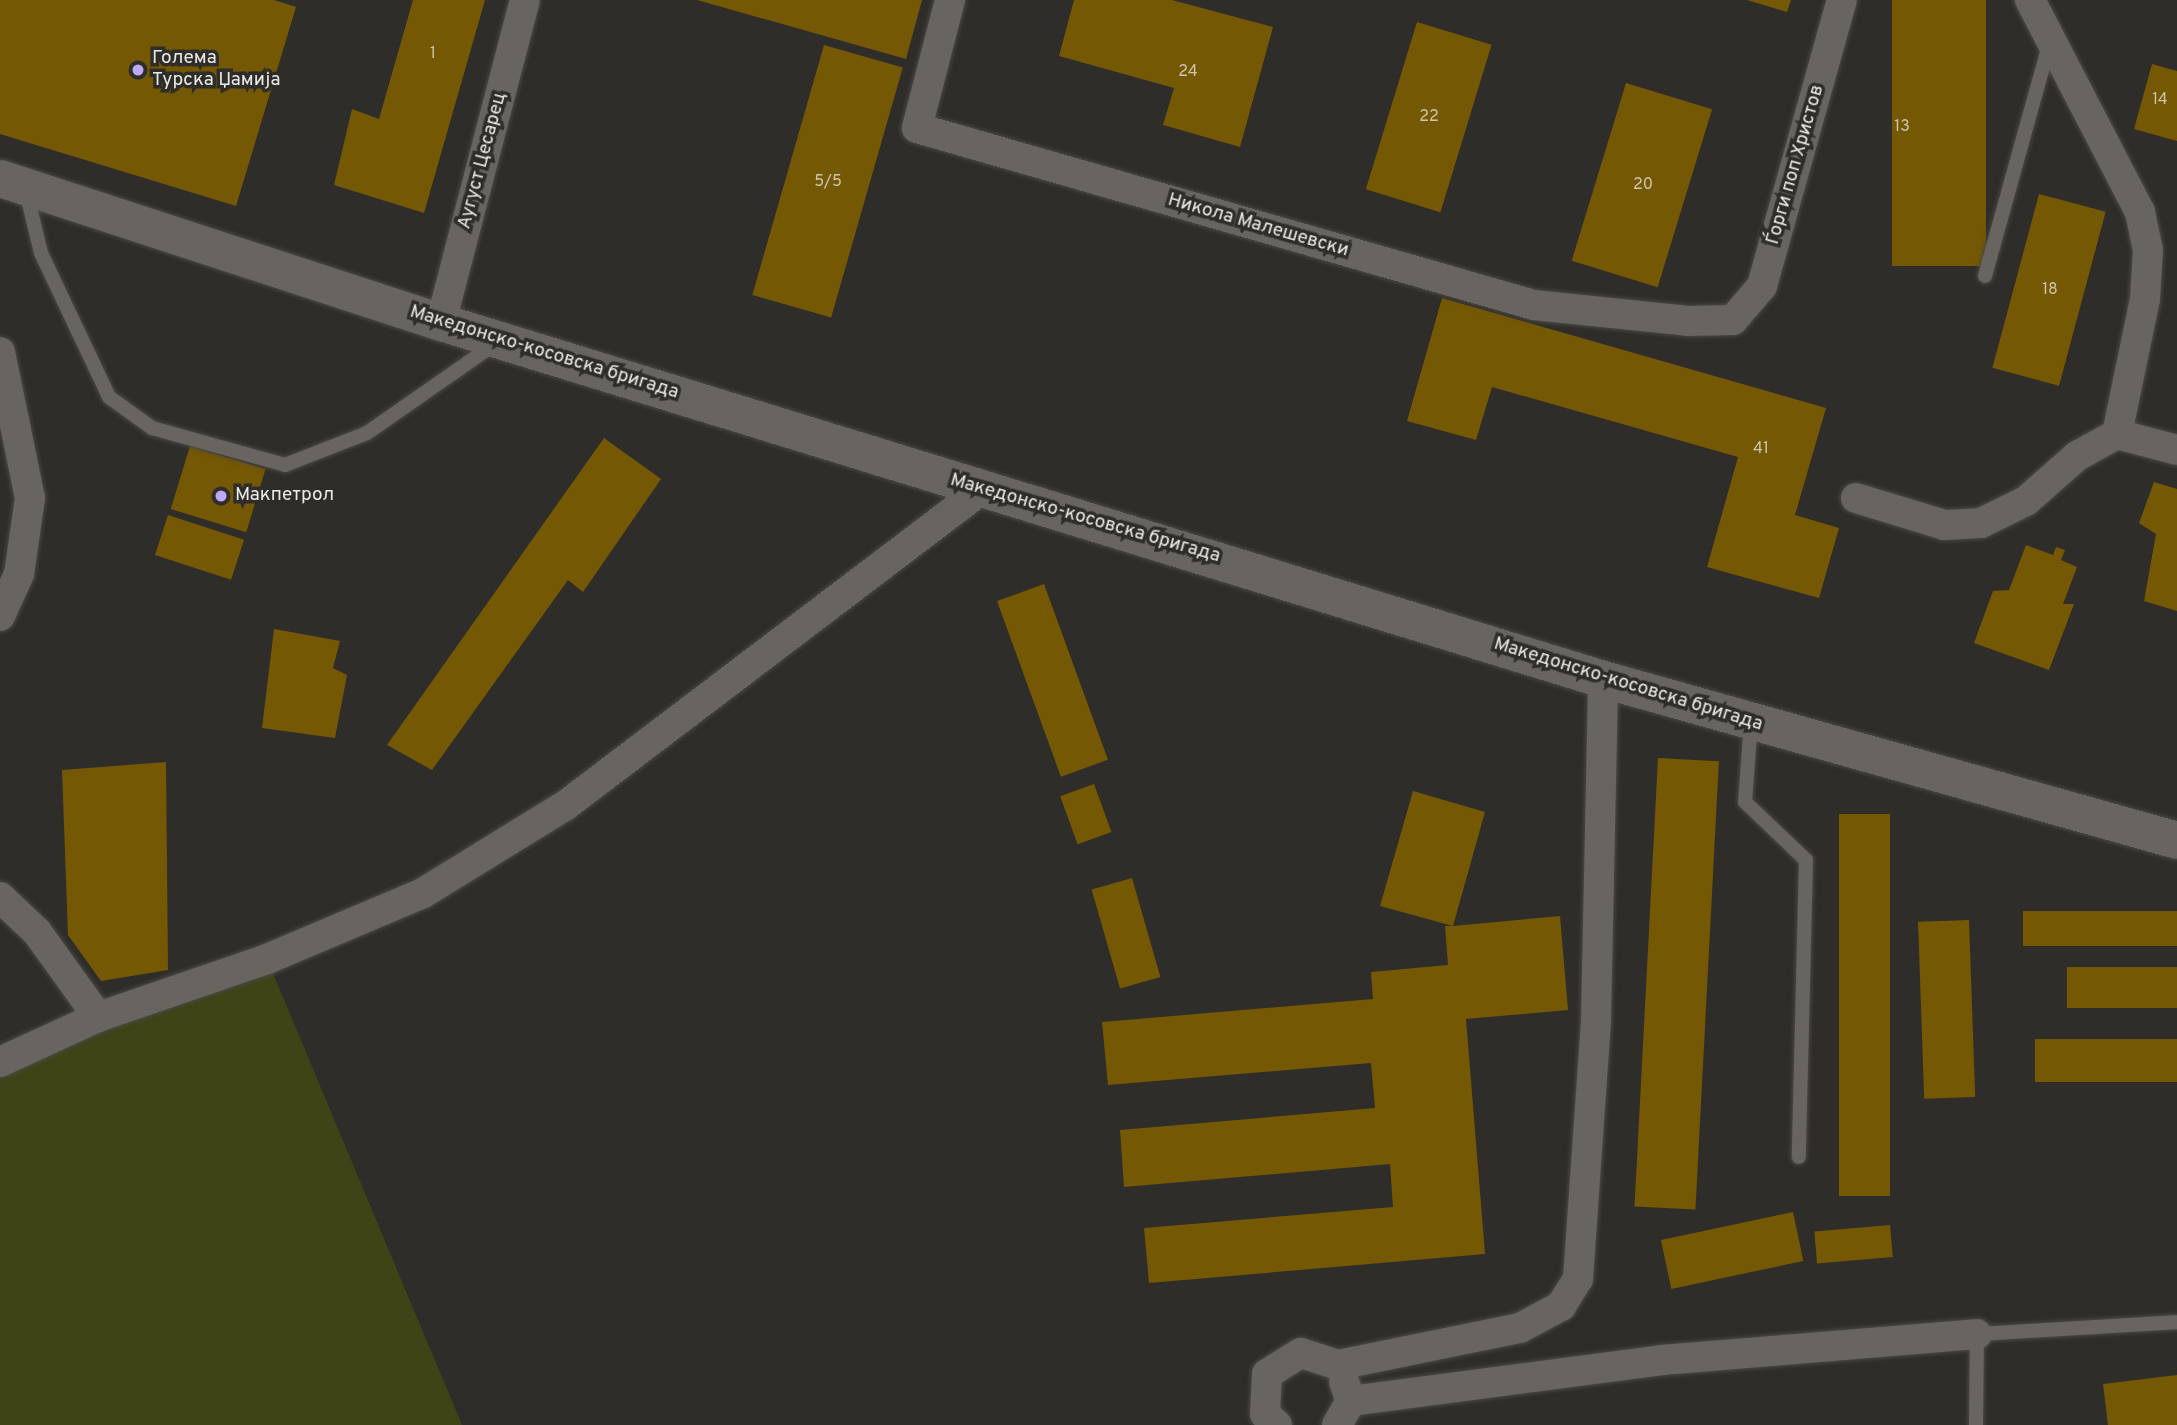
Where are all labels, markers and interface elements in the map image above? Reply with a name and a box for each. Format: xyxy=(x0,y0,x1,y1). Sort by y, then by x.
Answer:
house number: 1 xyxy=(430,44,436,64)
place label: Голема Турска Џамија xyxy=(152,48,280,92)
marker: Голема Турска Џамија xyxy=(130,62,146,78)
house number: 24 xyxy=(1178,62,1198,82)
street label: Ѓорги поп Христов xyxy=(1762,83,1830,247)
street label: Аугуст Цесарец xyxy=(454,90,512,232)
house number: 14 xyxy=(2152,90,2168,110)
house number: 22 xyxy=(1419,107,1439,127)
house number: 13 xyxy=(1894,117,1910,137)
house number: 5/5 xyxy=(814,172,842,192)
house number: 20 xyxy=(1633,175,1653,195)
street label: Никола Малешевски xyxy=(1165,189,1351,263)
house number: 18 xyxy=(2042,280,2058,300)
street label: Македонско-косовска бригада xyxy=(407,301,681,405)
house number: 41 xyxy=(1753,439,1769,459)
street label: Македонско-косовска бригада xyxy=(947,469,1223,569)
place label: Макпетрол xyxy=(235,485,334,507)
marker: Макпетрол xyxy=(213,488,229,504)
street label: Македонско-косовска бригада xyxy=(1491,633,1765,737)

